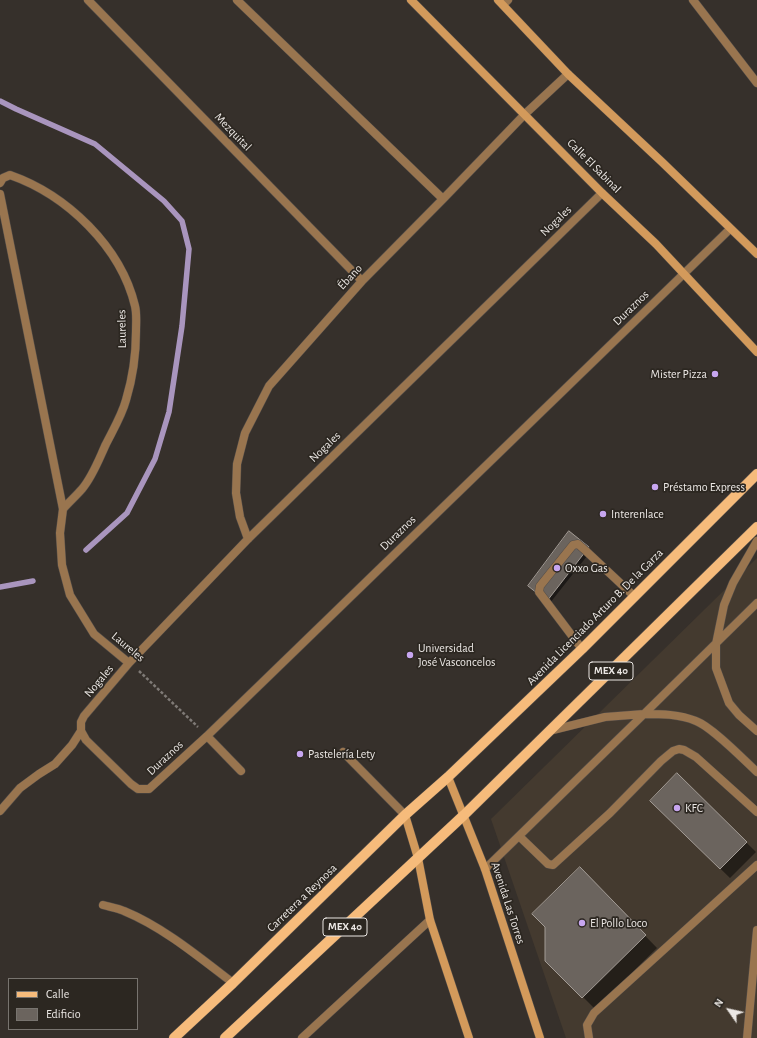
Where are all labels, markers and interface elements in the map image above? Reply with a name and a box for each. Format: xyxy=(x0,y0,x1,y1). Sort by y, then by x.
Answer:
street label: Mezquital xyxy=(211,110,255,154)
street label: Calle El Sabinal xyxy=(564,136,624,196)
street label: Nogales xyxy=(537,203,575,239)
street label: Ébano xyxy=(335,261,365,293)
street label: Duraznos xyxy=(610,287,652,329)
street label: Laureles xyxy=(114,309,130,349)
place label: Mister Pizza xyxy=(651,367,707,381)
marker: Mister Pizza xyxy=(710,369,720,379)
street label: Nogales xyxy=(306,429,344,465)
place label: Préstamo Express xyxy=(663,480,745,494)
marker: Préstamo Express xyxy=(650,482,660,492)
place label: Interenlace xyxy=(611,507,664,521)
marker: Interenlace xyxy=(598,509,608,519)
street label: Duraznos xyxy=(377,512,419,554)
street label: Avenida Licenciado Arturo B. De la Garza xyxy=(524,546,666,688)
place label: Oxxo Gas xyxy=(565,561,608,575)
marker: Oxxo Gas xyxy=(552,563,562,573)
street label: Laureles xyxy=(108,629,148,665)
place label: Universidad José Vasconcelos xyxy=(418,641,495,669)
marker: Universidad José Vasconcelos xyxy=(405,650,415,660)
street label: Nogales xyxy=(81,662,117,700)
road number: MEX 40 xyxy=(589,662,633,680)
street label: Duraznos xyxy=(144,738,186,778)
place label: Pastelería Lety xyxy=(308,747,375,761)
marker: Pastelería Lety xyxy=(295,749,305,759)
place label: KFC xyxy=(685,801,703,815)
marker: KFC xyxy=(672,803,682,813)
street label: Avenida Las Torres xyxy=(488,860,528,946)
street label: Carretera a Reynosa xyxy=(264,861,340,935)
place label: El Pollo Loco xyxy=(590,916,647,930)
road number: MEX 40 xyxy=(323,918,367,936)
marker: El Pollo Loco xyxy=(577,918,587,928)
legend xyxy=(8,978,138,1030)
text: Calle xyxy=(46,988,69,1000)
north arrow xyxy=(709,990,749,1030)
text: N xyxy=(712,997,725,1009)
text: Edificio xyxy=(46,1008,81,1020)

